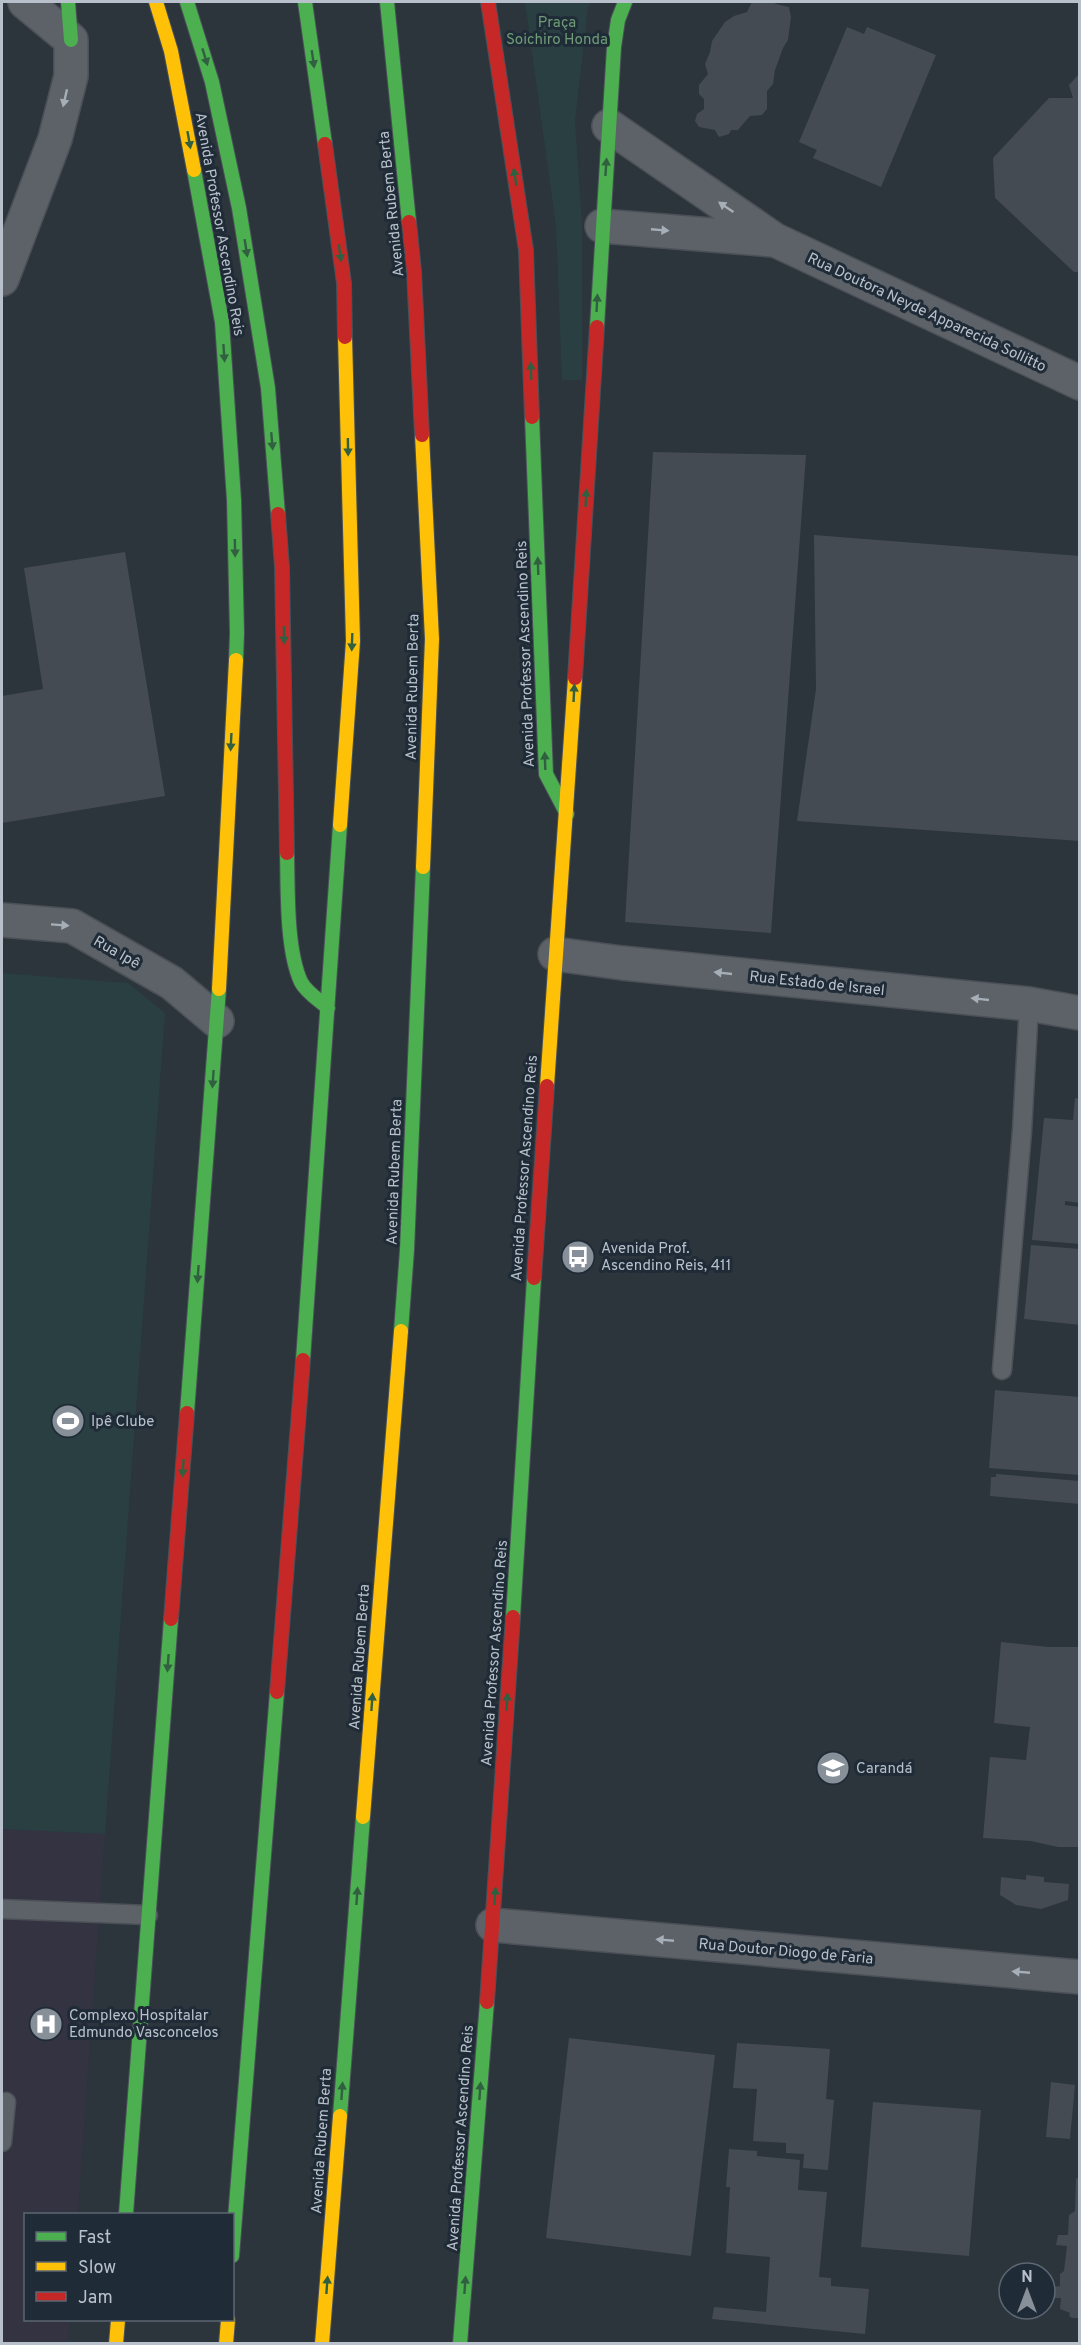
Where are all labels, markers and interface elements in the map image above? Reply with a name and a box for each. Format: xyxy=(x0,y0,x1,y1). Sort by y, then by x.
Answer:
park label: Praça Soichiro Honda xyxy=(506,14,608,50)
one-way arrow xyxy=(201,48,210,66)
one-way arrow xyxy=(309,50,318,69)
one-way arrow xyxy=(60,89,70,107)
street label: Avenida Professor Ascendino Reis xyxy=(189,111,248,338)
street label: Avenida Rubem Berta xyxy=(375,130,410,278)
one-way arrow xyxy=(185,131,194,150)
one-way arrow xyxy=(601,158,611,177)
one-way arrow xyxy=(510,167,519,186)
one-way arrow xyxy=(719,201,735,213)
one-way arrow xyxy=(651,225,670,235)
one-way arrow xyxy=(241,238,250,257)
one-way arrow xyxy=(335,243,344,262)
street label: Rua Doutora Neyde Apparecida Sollitto xyxy=(804,249,1049,377)
one-way arrow xyxy=(593,294,602,313)
one-way arrow xyxy=(219,343,229,362)
one-way arrow xyxy=(526,362,535,381)
one-way arrow xyxy=(267,431,277,450)
one-way arrow xyxy=(343,438,353,457)
one-way arrow xyxy=(581,489,590,508)
one-way arrow xyxy=(230,538,240,557)
street label: Avenida Professor Ascendino Reis xyxy=(513,540,540,768)
one-way arrow xyxy=(533,556,543,575)
street label: Avenida Rubem Berta xyxy=(403,614,424,760)
one-way arrow xyxy=(279,626,288,645)
one-way arrow xyxy=(348,633,357,652)
one-way arrow xyxy=(570,683,579,702)
one-way arrow xyxy=(227,733,236,752)
one-way arrow xyxy=(541,751,550,770)
one-way arrow xyxy=(50,920,69,930)
street label: Rua Ipê xyxy=(90,932,143,974)
street label: Rua Estado de Israel xyxy=(748,968,885,1001)
one-way arrow xyxy=(714,969,733,978)
one-way arrow xyxy=(970,994,989,1004)
street label: Avenida Professor Ascendino Reis xyxy=(508,1054,543,1282)
one-way arrow xyxy=(208,1070,217,1089)
street label: Avenida Rubem Berta xyxy=(383,1099,408,1246)
bus stop icon: Avenida Prof. Ascendino Reis, 411 xyxy=(560,1239,596,1275)
place label: Avenida Prof. Ascendino Reis, 411 xyxy=(601,1240,731,1276)
one-way arrow xyxy=(193,1264,202,1283)
sports icon: Ipê Clube xyxy=(50,1403,86,1439)
place label: Ipê Clube xyxy=(91,1413,154,1432)
one-way arrow xyxy=(178,1459,187,1478)
street label: Avenida Professor Ascendino Reis xyxy=(478,1539,513,1767)
street label: Avenida Rubem Berta xyxy=(346,1583,375,1731)
one-way arrow xyxy=(163,1653,172,1672)
one-way arrow xyxy=(367,1692,377,1711)
one-way arrow xyxy=(502,1692,512,1711)
school or university icon: Carandá xyxy=(815,1750,851,1786)
place label: Carandá xyxy=(856,1760,913,1779)
one-way arrow xyxy=(352,1887,362,1906)
one-way arrow xyxy=(490,1887,500,1906)
one-way arrow xyxy=(655,1935,674,1945)
street label: Rua Doutor Diogo de Faria xyxy=(698,1935,874,1970)
one-way arrow xyxy=(1012,1967,1031,1977)
hospital icon: Complexo Hospitalar Edmundo Vasconcelos xyxy=(28,2006,64,2042)
place label: Complexo Hospitalar Edmundo Vasconcelos xyxy=(69,2007,219,2043)
street label: Avenida Professor Ascendino Reis xyxy=(444,2024,479,2252)
street label: Avenida Rubem Berta xyxy=(308,2067,337,2215)
one-way arrow xyxy=(337,2081,347,2100)
one-way arrow xyxy=(475,2081,485,2100)
legend xyxy=(24,2213,234,2321)
text: Fast xyxy=(78,2227,111,2250)
text: Slow xyxy=(78,2257,116,2280)
north arrow xyxy=(997,2261,1057,2321)
text: N xyxy=(1021,2268,1033,2288)
one-way arrow xyxy=(322,2276,331,2295)
one-way arrow xyxy=(460,2276,470,2295)
text: Jam xyxy=(78,2287,113,2310)

